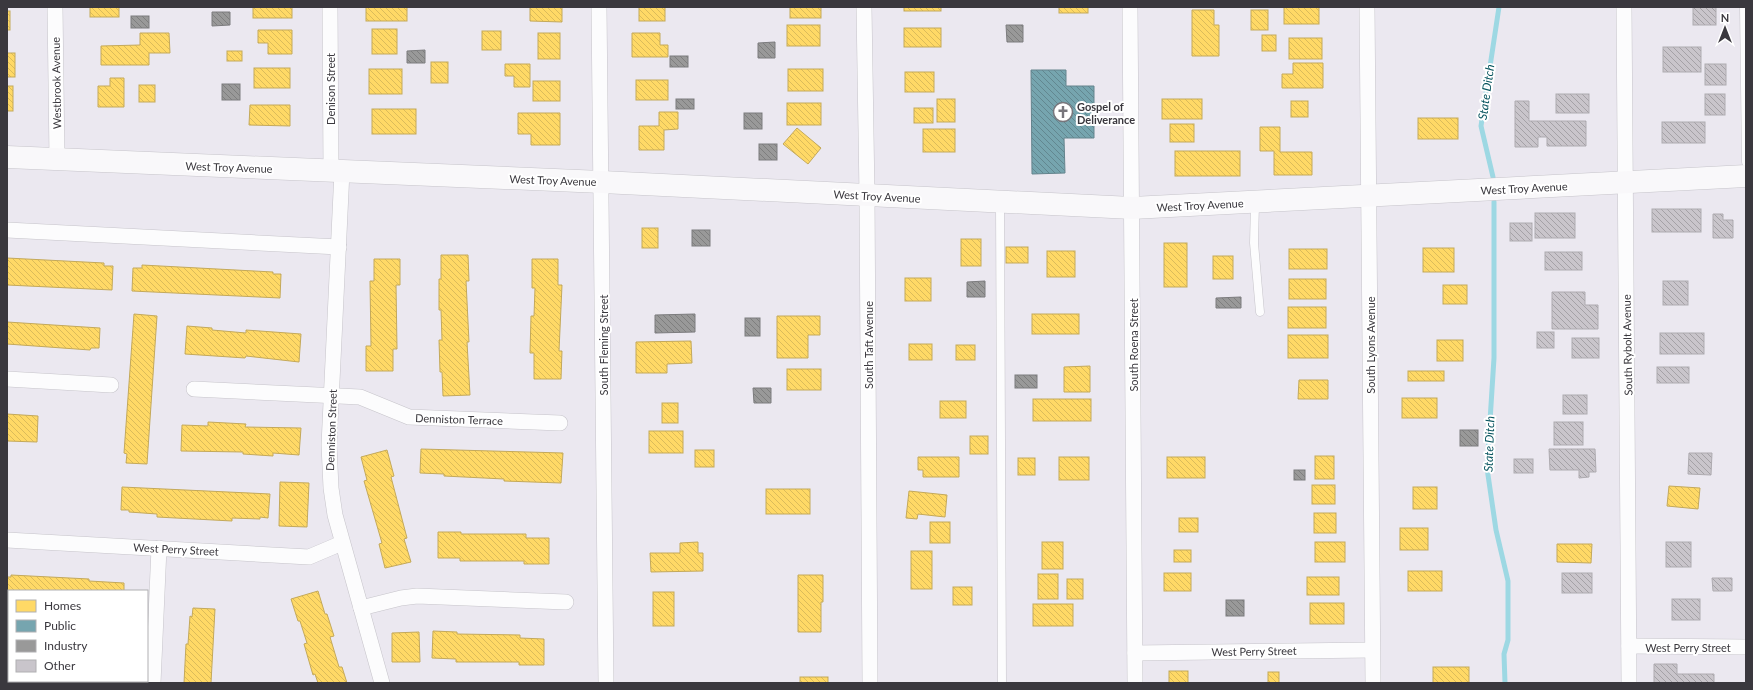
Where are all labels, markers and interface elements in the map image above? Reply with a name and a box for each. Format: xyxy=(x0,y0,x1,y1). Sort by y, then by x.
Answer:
north arrow xyxy=(1705,8,1745,48)
text: N xyxy=(1721,11,1729,24)
street label: Westbrook Avenue xyxy=(49,37,63,129)
street label: Denison Street xyxy=(324,53,337,125)
water label: State Ditch xyxy=(1475,63,1497,121)
place label: Gospel of Deliverance xyxy=(1077,100,1135,126)
church icon: Gospel of Deliverance xyxy=(1052,101,1074,123)
street label: West Troy Avenue xyxy=(185,159,273,175)
street label: West Troy Avenue xyxy=(509,172,597,188)
street label: West Troy Avenue xyxy=(1480,179,1568,197)
street label: West Troy Avenue xyxy=(833,187,921,205)
street label: West Troy Avenue xyxy=(1156,196,1244,214)
street label: South Fleming Street xyxy=(597,294,610,396)
street label: South Rybolt Avenue xyxy=(1620,294,1634,396)
street label: South Lyons Avenue xyxy=(1364,296,1377,394)
street label: South Roena Street xyxy=(1127,298,1140,392)
street label: South Taft Avenue xyxy=(862,301,875,389)
street label: Denniston Street xyxy=(323,389,339,471)
street label: Denniston Terrace xyxy=(415,411,503,427)
water label: State Ditch xyxy=(1481,416,1497,472)
street label: West Perry Street xyxy=(133,540,219,558)
legend xyxy=(8,590,148,682)
text: Homes xyxy=(44,598,81,613)
text: Public xyxy=(44,618,76,633)
text: Industry xyxy=(44,638,88,653)
street label: West Perry Street xyxy=(1645,641,1731,654)
street label: West Perry Street xyxy=(1211,644,1297,658)
text: Other xyxy=(44,658,76,673)

